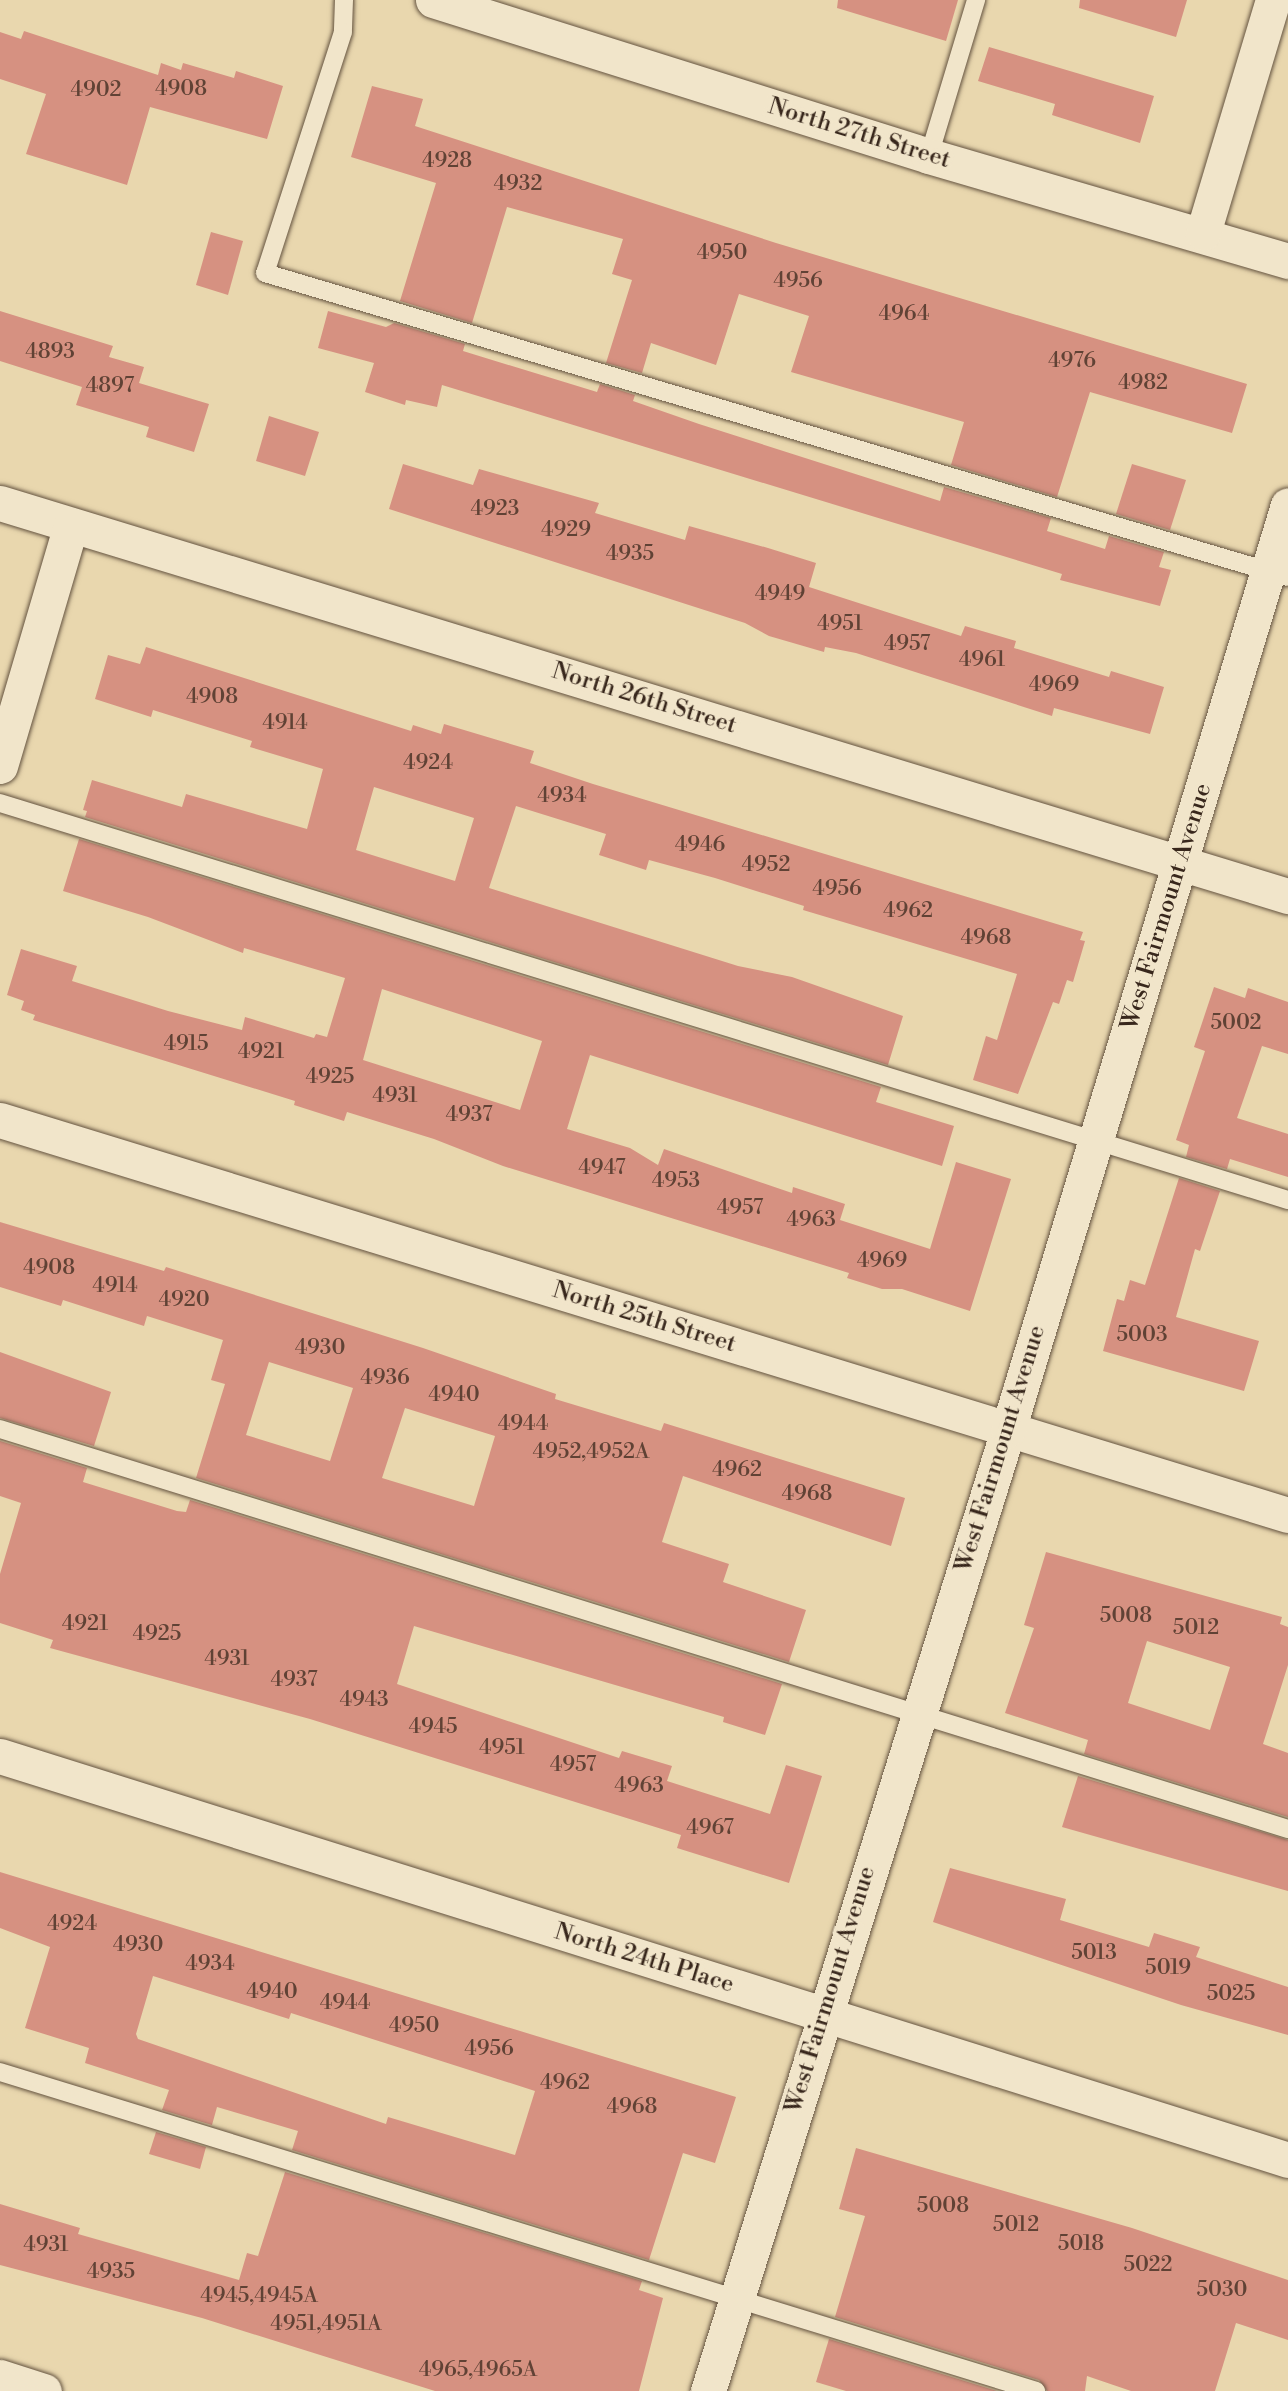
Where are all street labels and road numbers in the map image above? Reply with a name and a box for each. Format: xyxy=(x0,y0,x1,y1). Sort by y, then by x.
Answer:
street label: North 27th Street xyxy=(764,93,954,175)
street label: North 26th Street xyxy=(548,657,740,741)
street label: West Fairmount Avenue xyxy=(1116,780,1218,1034)
street label: North 25th Street xyxy=(549,1276,739,1360)
street label: West Fairmount Avenue xyxy=(950,1322,1052,1576)
street label: West Fairmount Avenue xyxy=(780,1863,882,2117)
street label: North 24th Place xyxy=(551,1918,737,2000)

